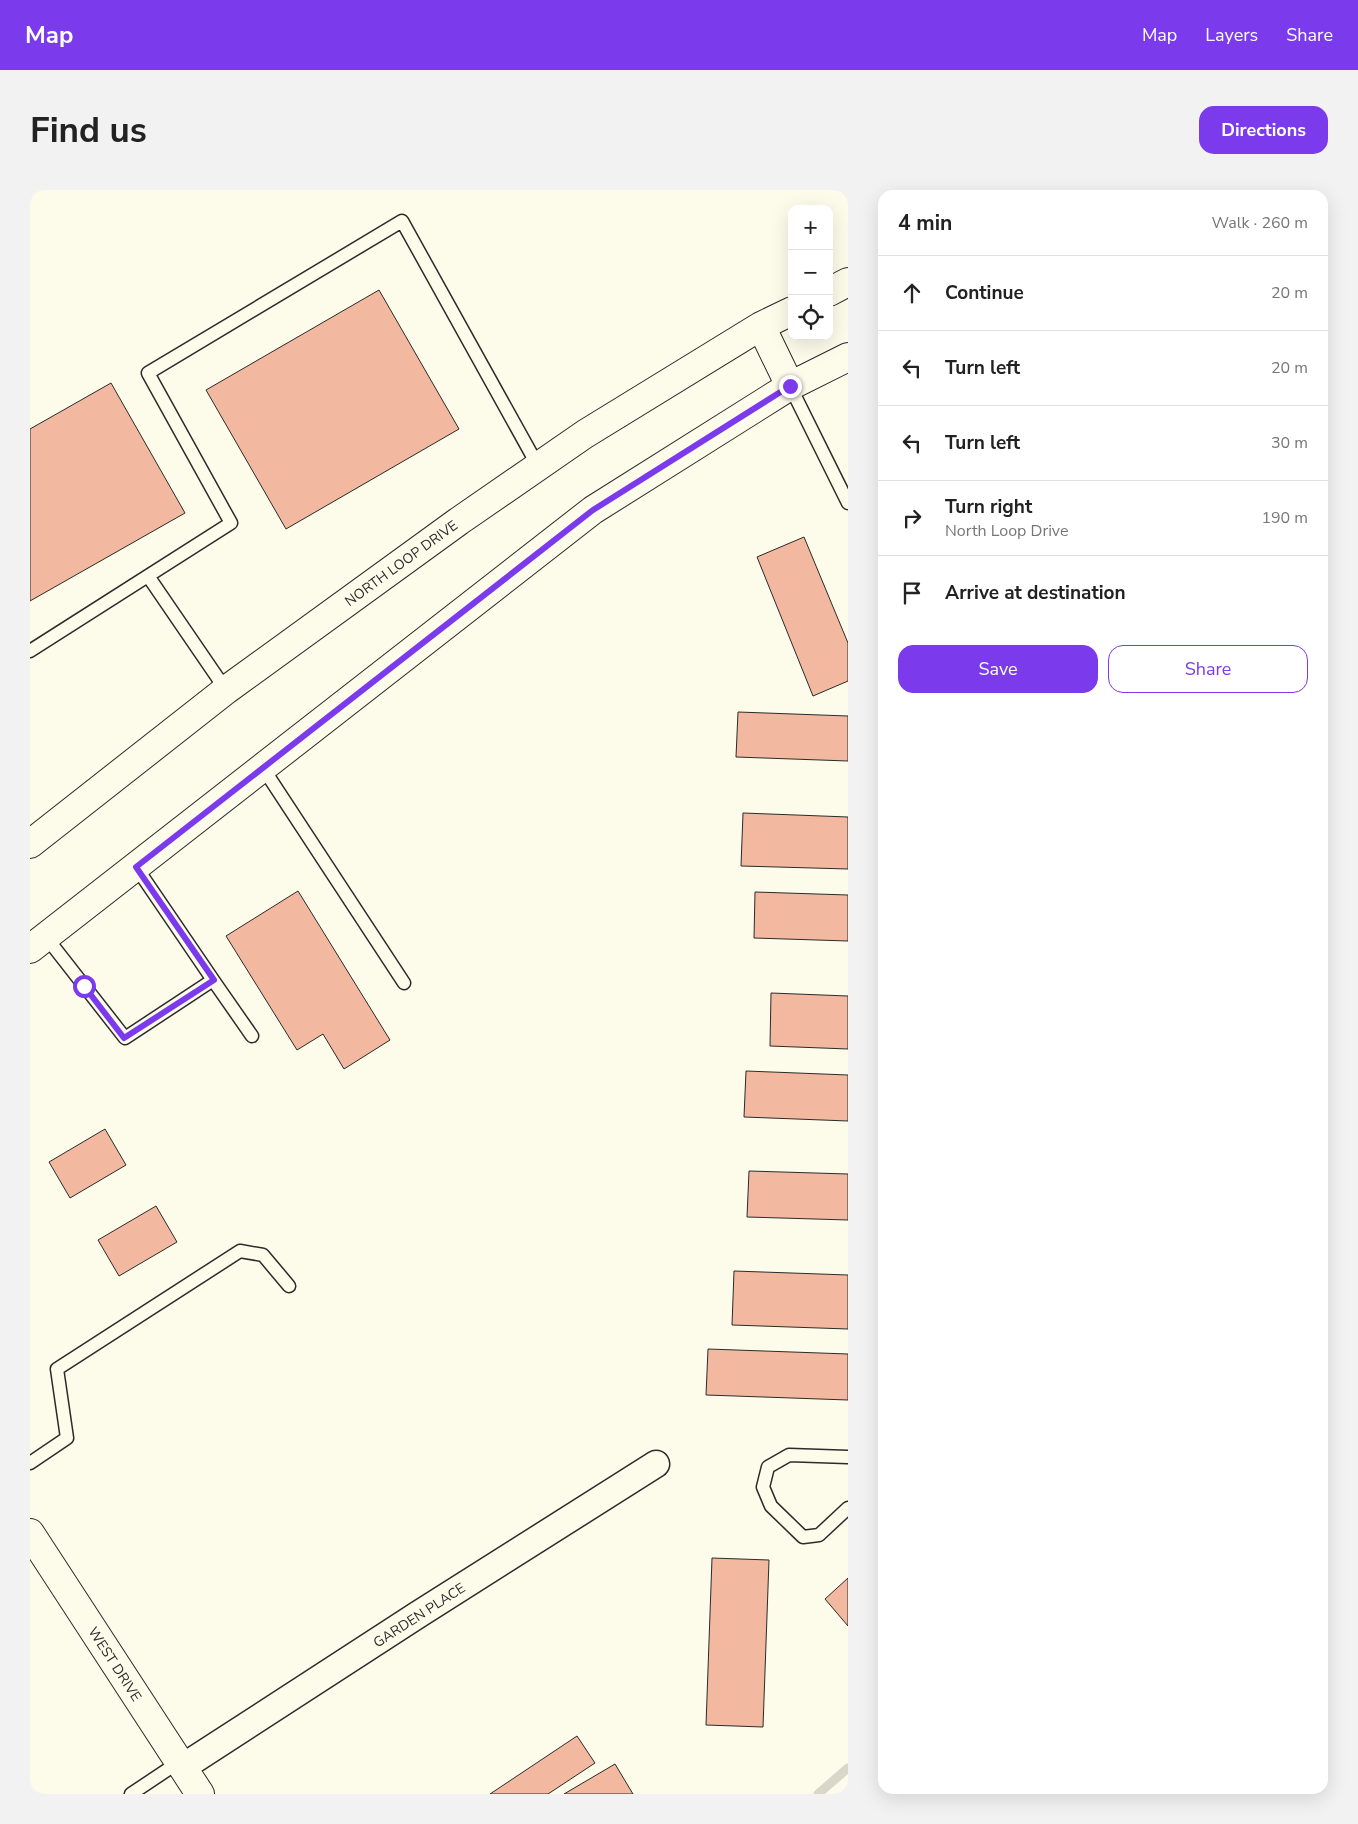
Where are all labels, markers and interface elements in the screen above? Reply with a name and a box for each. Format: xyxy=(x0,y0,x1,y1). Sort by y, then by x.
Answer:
text: Map xyxy=(25,19,73,51)
text: Map xyxy=(1142,23,1177,47)
text: Layers xyxy=(1205,23,1258,47)
text: Share xyxy=(1286,23,1333,47)
button: Directions xyxy=(1199,106,1328,154)
text: Find us xyxy=(30,107,147,154)
map controls xyxy=(788,205,833,340)
button: + xyxy=(788,205,833,250)
text: 4 min xyxy=(898,209,952,237)
text: Walk · 260 m xyxy=(1212,212,1308,234)
button: − xyxy=(788,250,833,295)
icon: ahead xyxy=(898,279,926,307)
text: Continue xyxy=(945,280,1024,306)
text: 20 m xyxy=(1271,282,1308,304)
button: locate xyxy=(788,295,833,340)
icon: left xyxy=(898,354,926,382)
text: Turn left xyxy=(945,355,1020,381)
text: 20 m xyxy=(1271,357,1308,379)
route end xyxy=(779,375,802,398)
icon: left xyxy=(898,429,926,457)
text: Turn left xyxy=(945,430,1020,456)
text: 30 m xyxy=(1271,432,1308,454)
text: Turn right xyxy=(945,494,1032,520)
icon: right xyxy=(898,504,926,532)
text: 190 m xyxy=(1261,507,1308,529)
street label: NORTH LOOP DRIVE xyxy=(341,516,462,611)
text: North Loop Drive xyxy=(945,520,1068,542)
icon: arrive xyxy=(898,579,926,607)
text: Arrive at destination xyxy=(945,580,1126,606)
button: Save xyxy=(898,645,1098,693)
button: Share xyxy=(1108,645,1308,693)
route start xyxy=(73,975,96,998)
street label: GARDEN PLACE xyxy=(370,1579,469,1652)
street label: WEST DRIVE xyxy=(83,1623,146,1705)

